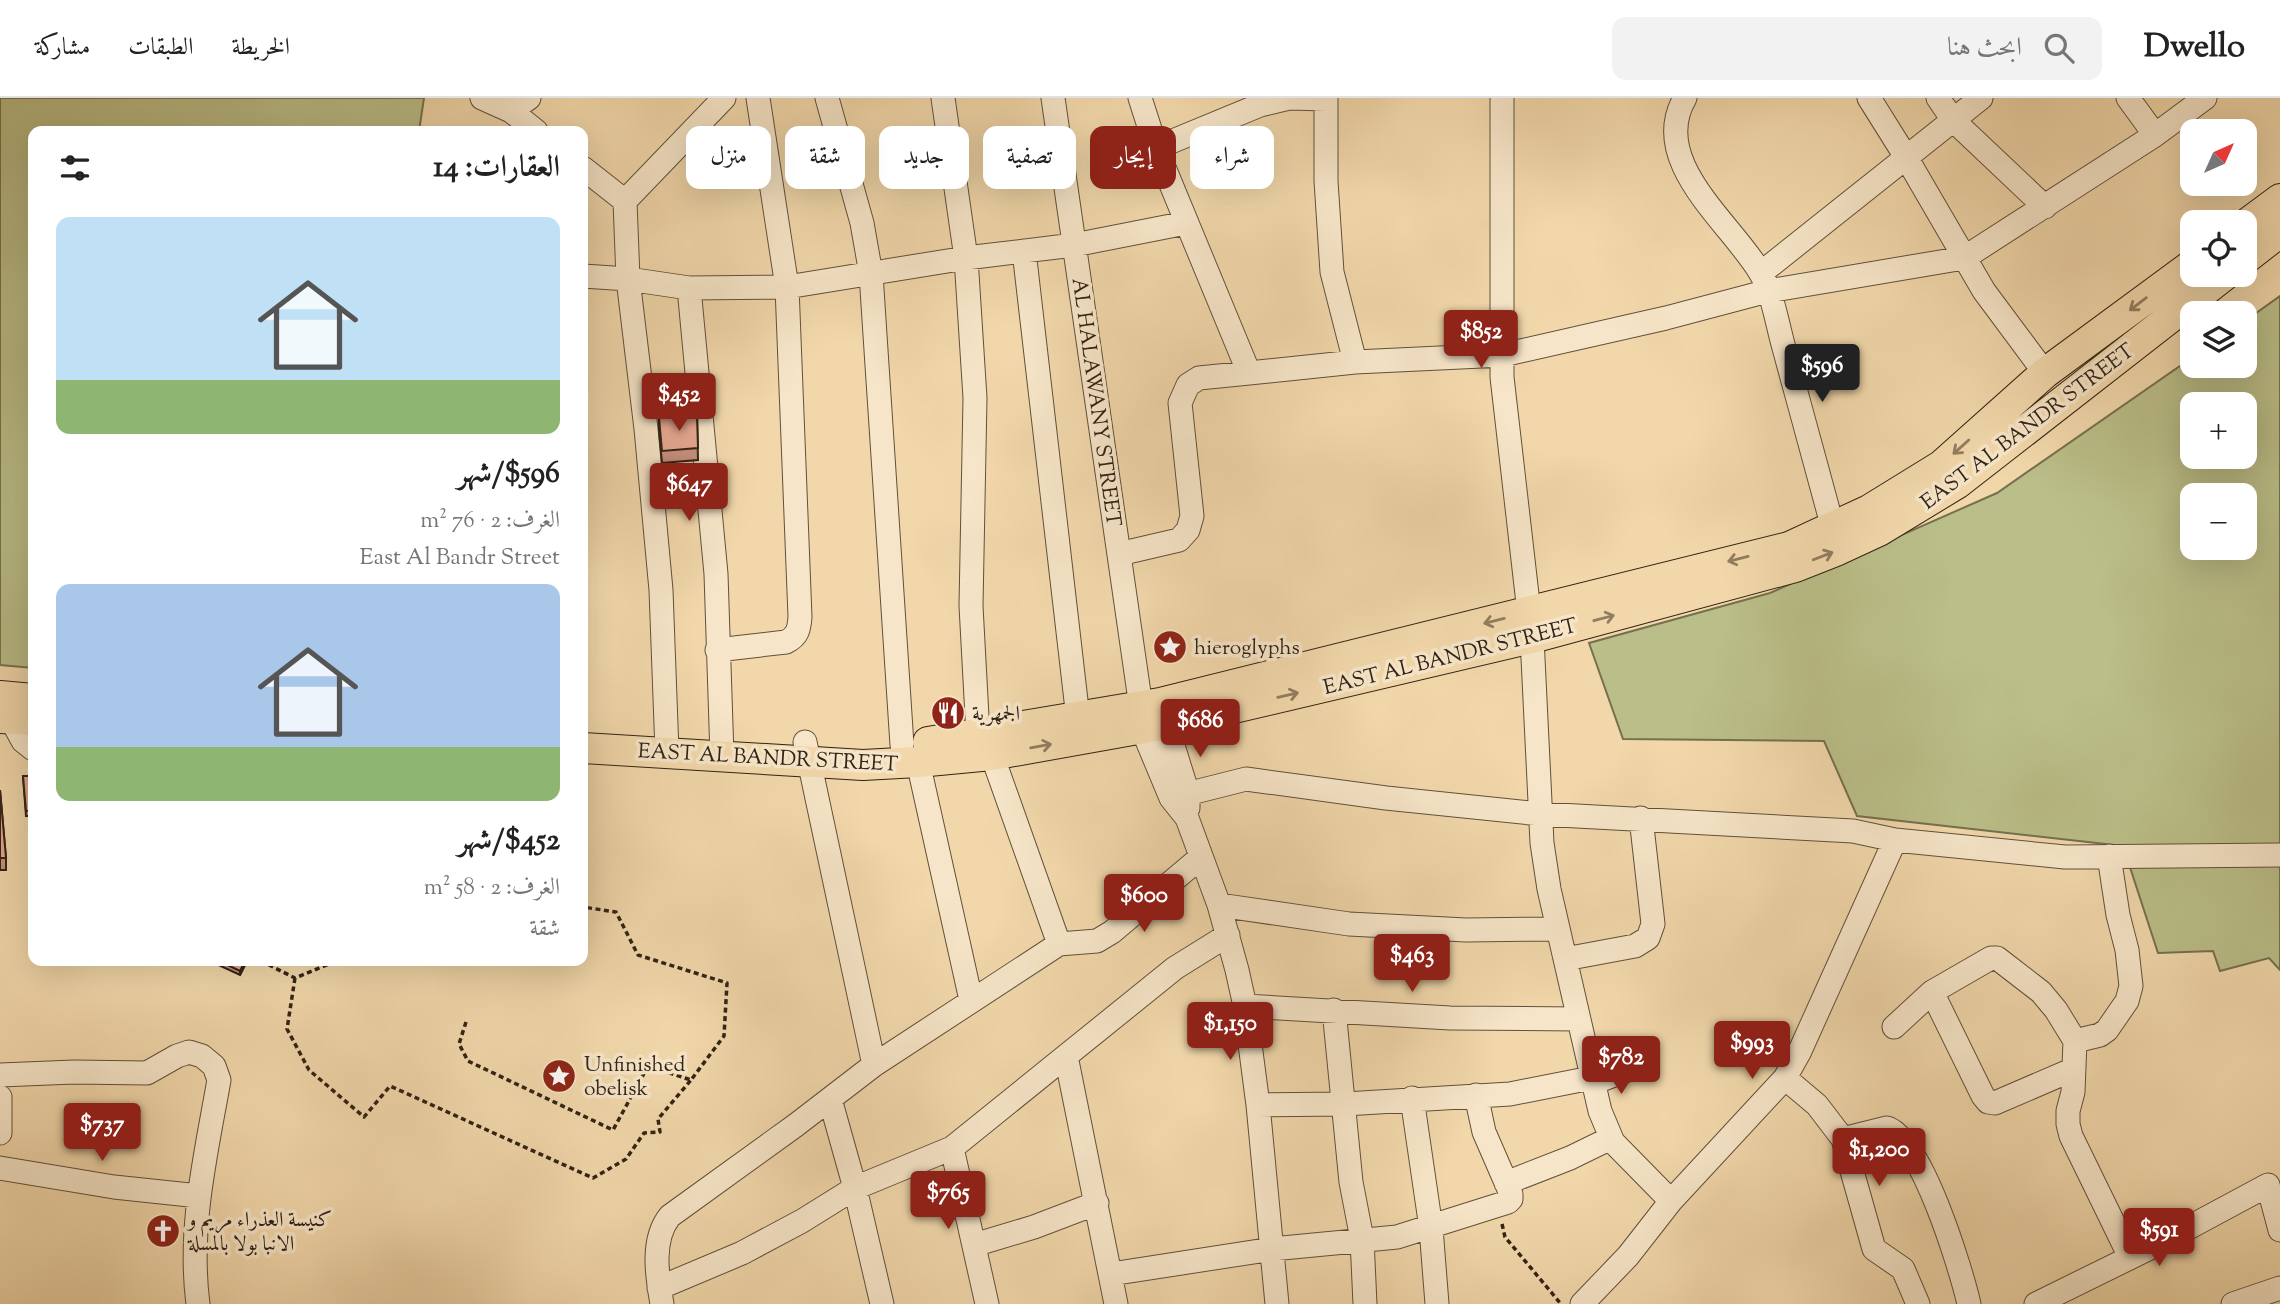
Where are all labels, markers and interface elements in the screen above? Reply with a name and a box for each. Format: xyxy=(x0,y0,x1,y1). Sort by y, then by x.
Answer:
search box xyxy=(1612,17,2102,80)
text: Dwello xyxy=(2144,24,2245,72)
icon: search xyxy=(2040,29,2078,67)
text: ابحث هنا xyxy=(1947,30,2022,67)
text: مشاركة xyxy=(35,31,90,65)
text: الطبقات xyxy=(128,31,194,65)
text: الخريطة xyxy=(232,31,290,65)
north arrow xyxy=(2180,119,2258,196)
map controls xyxy=(2180,119,2257,560)
chip: منزل xyxy=(686,126,771,189)
chip: شقة xyxy=(785,126,865,189)
chip: جديد xyxy=(879,126,969,189)
chip: تصفية xyxy=(983,126,1076,189)
chip: إيجار xyxy=(1090,126,1176,189)
chip: شراء xyxy=(1190,126,1274,189)
text: العقارات: 14 xyxy=(433,147,560,190)
icon: filters xyxy=(56,149,94,187)
button: locate xyxy=(2180,210,2257,287)
icon: home xyxy=(245,262,371,388)
street label: AL HALAWANY STREET xyxy=(1063,276,1127,529)
one-way arrow xyxy=(2129,297,2148,312)
button: layers xyxy=(2180,301,2257,378)
pin: $852 xyxy=(1440,310,1522,370)
text: $852 xyxy=(1460,316,1502,349)
street label: EAST AL BANDR STREET xyxy=(1915,337,2141,518)
pin: $596 xyxy=(1781,344,1863,404)
text: $596 xyxy=(1801,350,1843,383)
pin: $452 xyxy=(638,374,720,433)
text: $452 xyxy=(658,379,700,412)
button: + xyxy=(2180,392,2257,469)
one-way arrow xyxy=(1953,439,1970,456)
text: $596/شهر xyxy=(457,453,560,496)
pin: $647 xyxy=(648,464,730,523)
text: $647 xyxy=(666,469,712,502)
button: − xyxy=(2180,483,2257,560)
text: الغرف: 2 · 76 m² xyxy=(420,505,560,538)
text: East Al Bandr Street xyxy=(360,542,560,575)
one-way arrow xyxy=(1811,549,1833,561)
one-way arrow xyxy=(1728,553,1750,566)
one-way arrow xyxy=(1593,611,1615,624)
street label: EAST AL BANDR STREET xyxy=(1320,612,1581,704)
one-way arrow xyxy=(1483,615,1506,628)
place icon: hieroglyphs xyxy=(1151,628,1189,666)
icon: home xyxy=(245,629,371,755)
place label: hieroglyphs xyxy=(1194,634,1300,664)
one-way arrow xyxy=(1276,688,1299,702)
restaurant icon: الجمهرية xyxy=(929,694,967,732)
place label: الجمهرية xyxy=(972,700,1020,730)
pin: $686 xyxy=(1159,700,1241,759)
text: $686 xyxy=(1177,705,1223,738)
street label: EAST AL BANDR STREET xyxy=(637,737,899,781)
one-way arrow xyxy=(1029,739,1052,752)
text: $452/شهر xyxy=(458,820,560,863)
text: الغرف: 2 · 58 m² xyxy=(424,872,560,905)
pin: $600 xyxy=(1103,874,1185,934)
text: $600 xyxy=(1120,880,1168,913)
text: شقة xyxy=(530,913,560,946)
pin: $463 xyxy=(1371,934,1453,994)
text: $463 xyxy=(1390,940,1434,973)
pin: $1,150 xyxy=(1173,1002,1287,1062)
text: $1,150 xyxy=(1203,1008,1257,1041)
pin: $993 xyxy=(1711,1021,1793,1081)
text: $993 xyxy=(1730,1027,1774,1060)
pin: $782 xyxy=(1580,1037,1662,1096)
text: $782 xyxy=(1598,1042,1644,1075)
place label: Unfinished obelisk xyxy=(584,1051,685,1105)
place icon: Unfinished obelisk xyxy=(540,1057,578,1095)
pin: $737 xyxy=(61,1104,143,1163)
text: $737 xyxy=(80,1109,124,1142)
pin: $1,200 xyxy=(1822,1128,1936,1188)
text: $1,200 xyxy=(1849,1134,1909,1167)
pin: $765 xyxy=(907,1172,989,1231)
text: $765 xyxy=(926,1177,970,1210)
place label: كنيسة العذراء مريم و الانبا بولا بالمسلة xyxy=(186,1206,332,1260)
pin: $591 xyxy=(2118,1208,2200,1268)
church icon: كنيسة العذراء مريم و الانبا بولا بالمسلة xyxy=(144,1212,182,1250)
text: $591 xyxy=(2139,1214,2179,1247)

